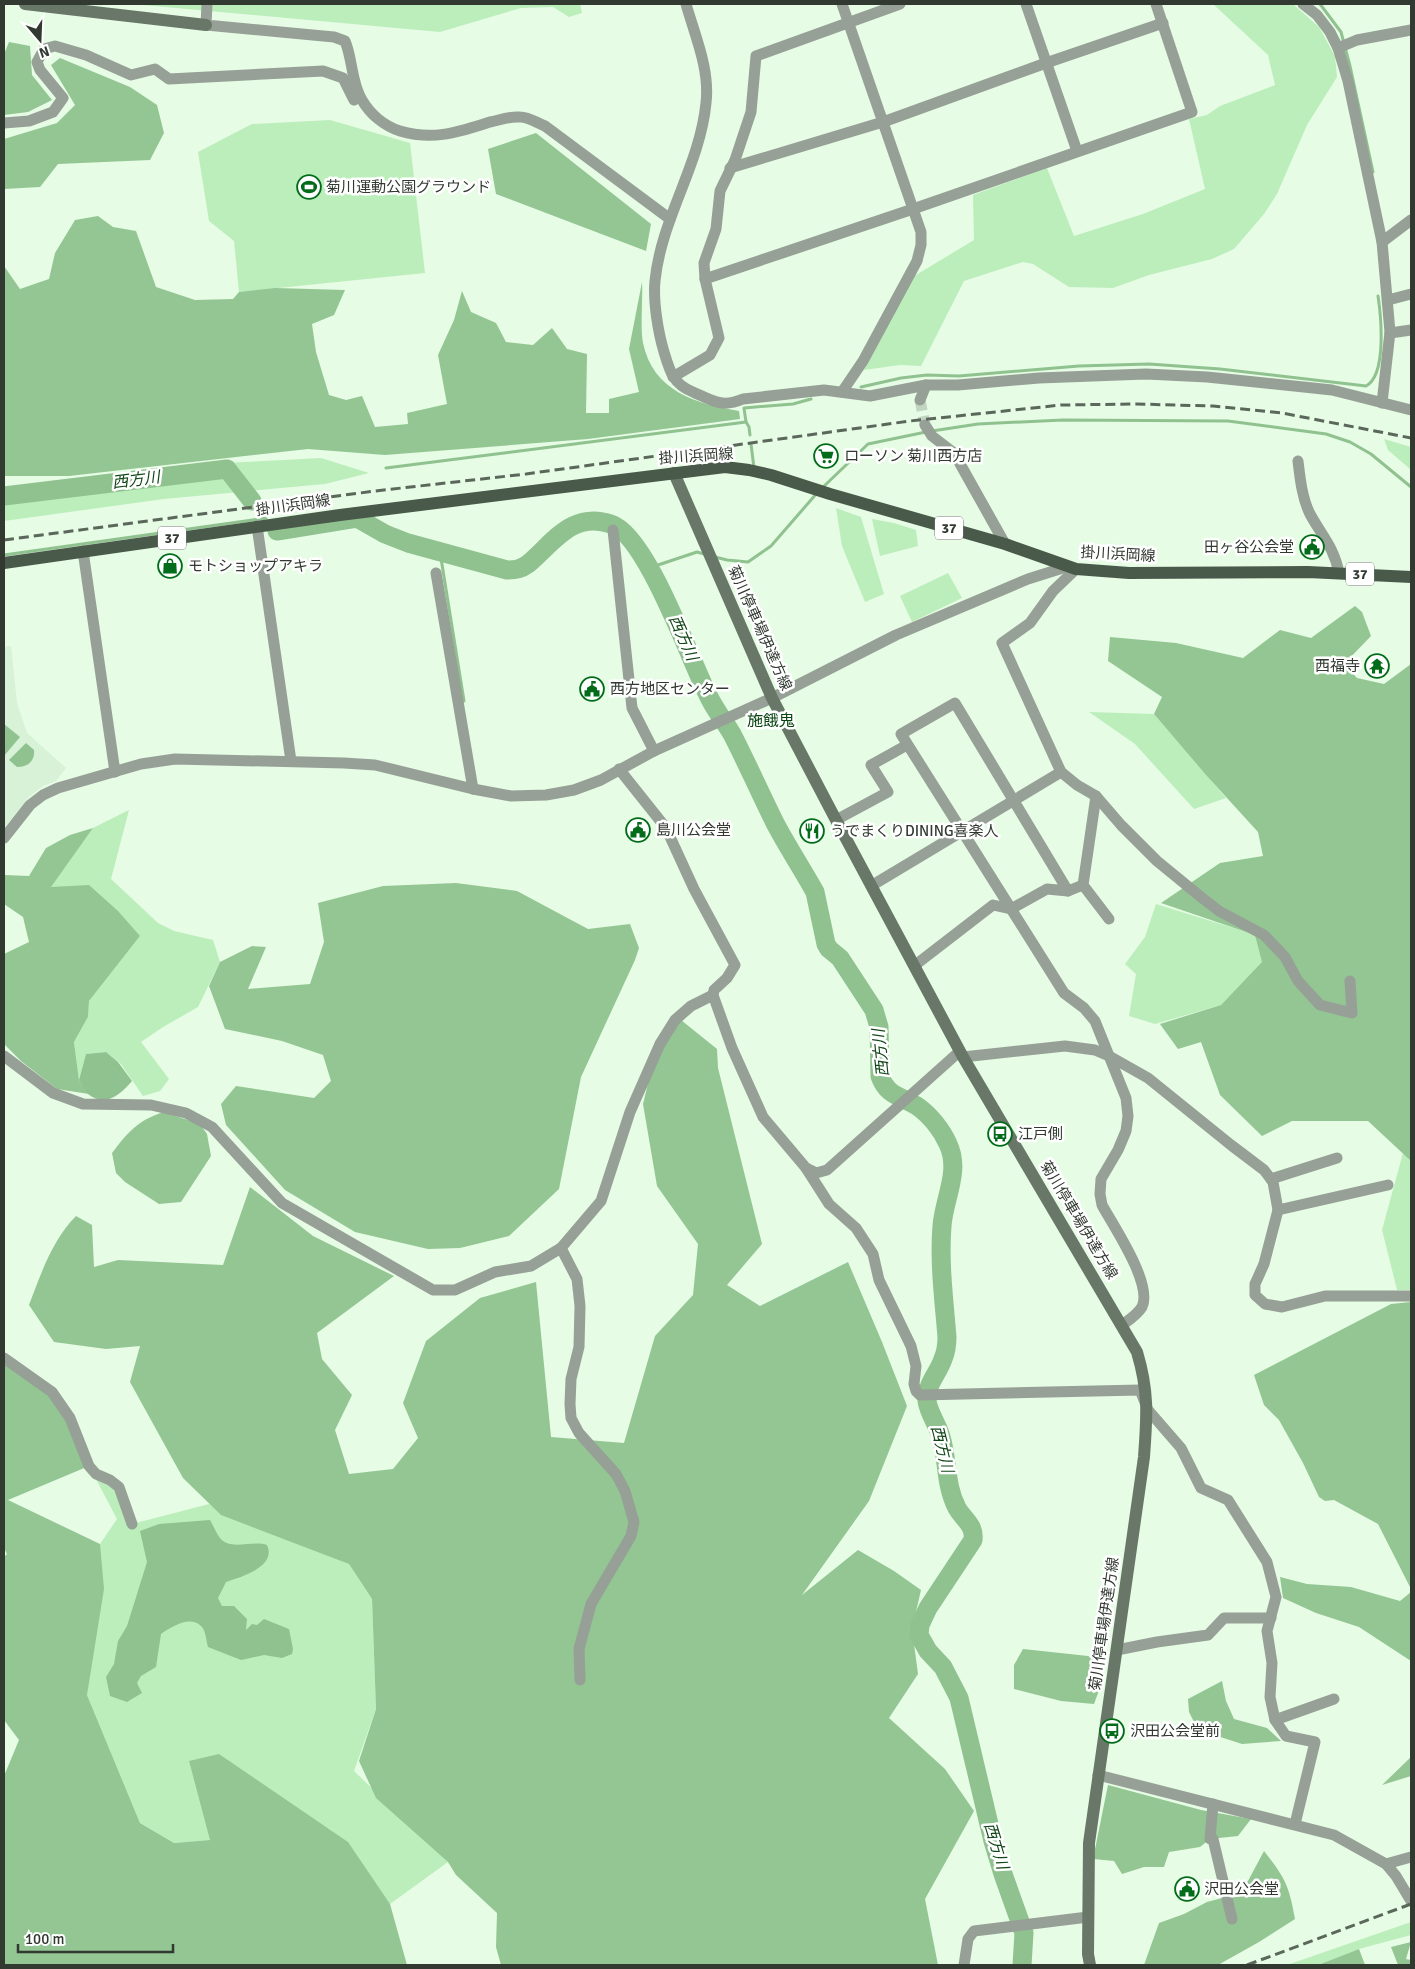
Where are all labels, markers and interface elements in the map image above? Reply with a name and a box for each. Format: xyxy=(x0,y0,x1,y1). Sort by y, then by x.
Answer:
north arrow xyxy=(15,15,65,65)
text: N xyxy=(37,42,51,61)
sports icon: 菊川運動公園グラウンド xyxy=(296,174,322,200)
place label: 菊川運動公園グラウンド xyxy=(326,178,491,196)
supermarket icon: ローソン 菊川西方店 xyxy=(813,443,839,469)
street label: 掛川浜岡線 xyxy=(658,444,734,468)
place label: ローソン 菊川西方店 xyxy=(844,447,982,465)
water label: 西方川 xyxy=(111,467,163,493)
street label: 掛川浜岡線 xyxy=(255,491,331,519)
road number: 37 xyxy=(935,516,963,540)
road number: 37 xyxy=(158,526,186,550)
public building icon: 田ヶ谷公会堂 xyxy=(1299,534,1325,560)
place label: 田ヶ谷公会堂 xyxy=(1204,538,1294,556)
street label: 掛川浜岡線 xyxy=(1080,543,1156,565)
shop icon: モトショップアキラ xyxy=(157,553,183,579)
place label: モトショップアキラ xyxy=(188,557,323,575)
road number: 37 xyxy=(1346,562,1374,586)
street label: 菊川停車場伊達方線 xyxy=(724,563,796,693)
water label: 西方川 xyxy=(664,612,703,666)
temple icon: 西福寺 xyxy=(1364,653,1390,679)
place label: 西福寺 xyxy=(1315,657,1360,675)
public building icon: 西方地区センター xyxy=(579,676,605,702)
place label: 西方地区センター xyxy=(610,680,730,698)
district label: 施餓鬼 xyxy=(747,711,795,731)
public building icon: 島川公会堂 xyxy=(625,817,651,843)
restaurant icon: うでまくりDINING喜楽人 xyxy=(799,818,825,844)
place label: 島川公会堂 xyxy=(656,821,731,839)
place label: うでまくりDINING喜楽人 xyxy=(830,822,999,840)
water label: 西方川 xyxy=(868,1026,893,1078)
bus stop icon: 江戸側 xyxy=(987,1121,1013,1147)
place label: 江戸側 xyxy=(1018,1125,1063,1143)
street label: 菊川停車場伊達方線 xyxy=(1037,1157,1121,1283)
water label: 西方川 xyxy=(926,1423,958,1477)
street label: 菊川停車場伊達方線 xyxy=(1086,1556,1122,1692)
bus stop icon: 沢田公会堂前 xyxy=(1099,1718,1125,1744)
place label: 沢田公会堂前 xyxy=(1130,1722,1220,1740)
water label: 西方川 xyxy=(979,1820,1013,1874)
public building icon: 沢田公会堂 xyxy=(1174,1876,1200,1902)
place label: 沢田公会堂 xyxy=(1204,1880,1279,1898)
scale bar xyxy=(18,1922,172,1954)
text: 100 m xyxy=(25,1930,65,1948)

